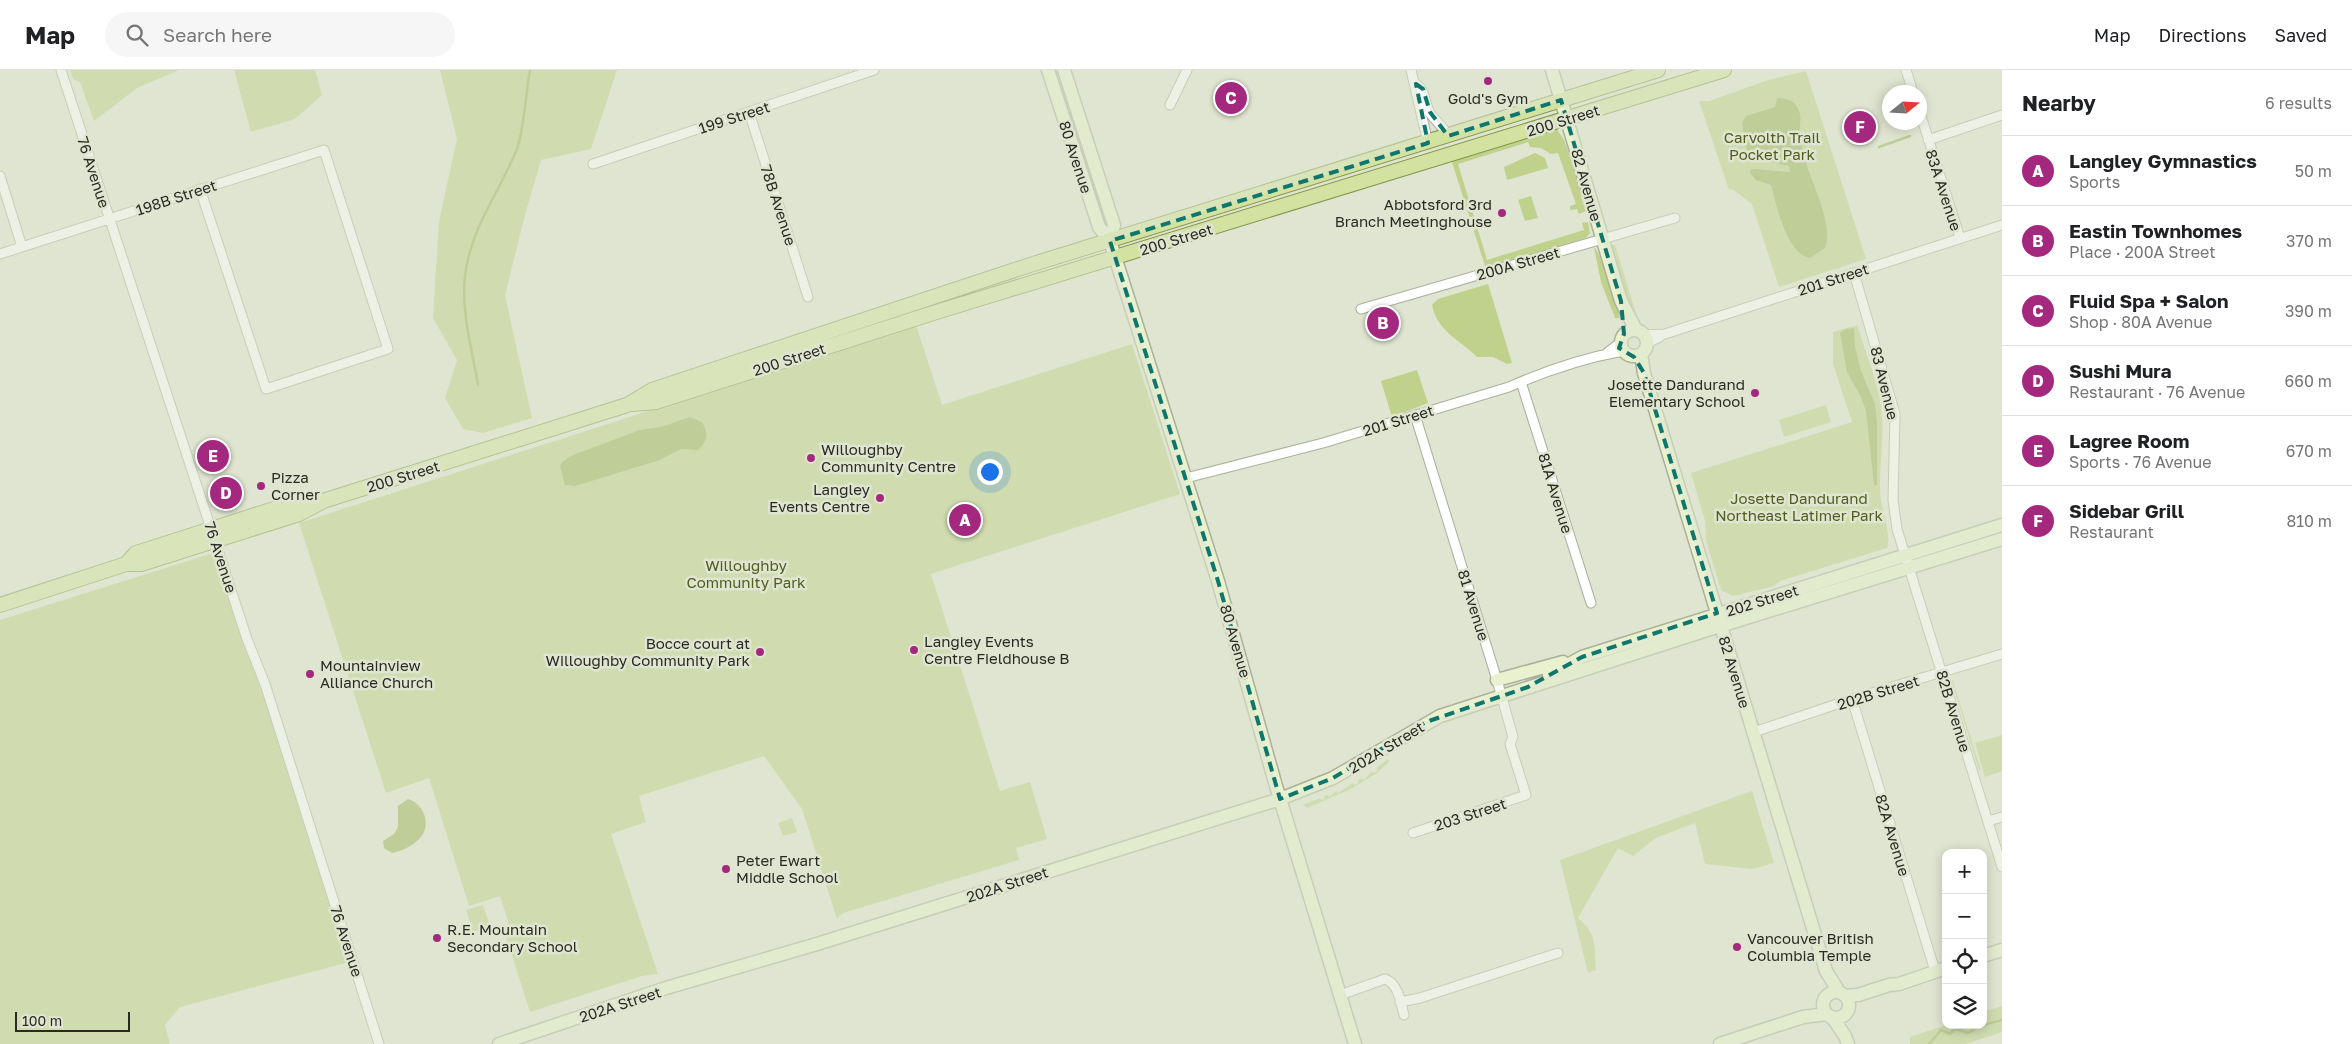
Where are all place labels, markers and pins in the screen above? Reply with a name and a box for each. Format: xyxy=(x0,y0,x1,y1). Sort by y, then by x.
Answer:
marker: Gold's Gym xyxy=(1482,75,1494,87)
pin: C xyxy=(1215,79,1247,117)
place label: Gold's Gym xyxy=(1448,89,1528,107)
pin: F xyxy=(1844,108,1876,146)
place label: Abbotsford 3rd Branch Meetinghouse xyxy=(1335,195,1492,230)
marker: Abbotsford 3rd Branch Meetinghouse xyxy=(1496,207,1508,219)
pin: B xyxy=(1367,304,1399,342)
place label: Josette Dandurand Elementary School xyxy=(1608,375,1745,410)
marker: Josette Dandurand Elementary School xyxy=(1749,387,1761,399)
pin: E xyxy=(197,437,229,475)
place label: Willoughby Community Centre xyxy=(821,440,956,475)
marker: Willoughby Community Centre xyxy=(805,452,817,464)
place label: Pizza Corner xyxy=(271,468,320,503)
pin: D xyxy=(210,474,242,512)
marker: Pizza Corner xyxy=(255,480,267,492)
place label: Langley Events Centre xyxy=(769,480,871,515)
marker: Langley Events Centre xyxy=(874,492,886,504)
pin: A xyxy=(949,501,981,539)
place label: Langley Events Centre Fieldhouse B xyxy=(924,632,1069,667)
place label: Bocce court at Willoughby Community Park xyxy=(546,634,751,669)
marker: Langley Events Centre Fieldhouse B xyxy=(908,644,920,656)
marker: Bocce court at Willoughby Community Park xyxy=(754,646,766,658)
place label: Mountainview Alliance Church xyxy=(320,656,433,691)
marker: Mountainview Alliance Church xyxy=(304,668,316,680)
place label: Peter Ewart Middle School xyxy=(736,851,838,886)
marker: Peter Ewart Middle School xyxy=(720,863,732,875)
place label: R.E. Mountain Secondary School xyxy=(447,920,578,955)
place label: Vancouver British Columbia Temple xyxy=(1747,929,1874,964)
marker: R.E. Mountain Secondary School xyxy=(431,932,443,944)
marker: Vancouver British Columbia Temple xyxy=(1731,941,1743,953)

